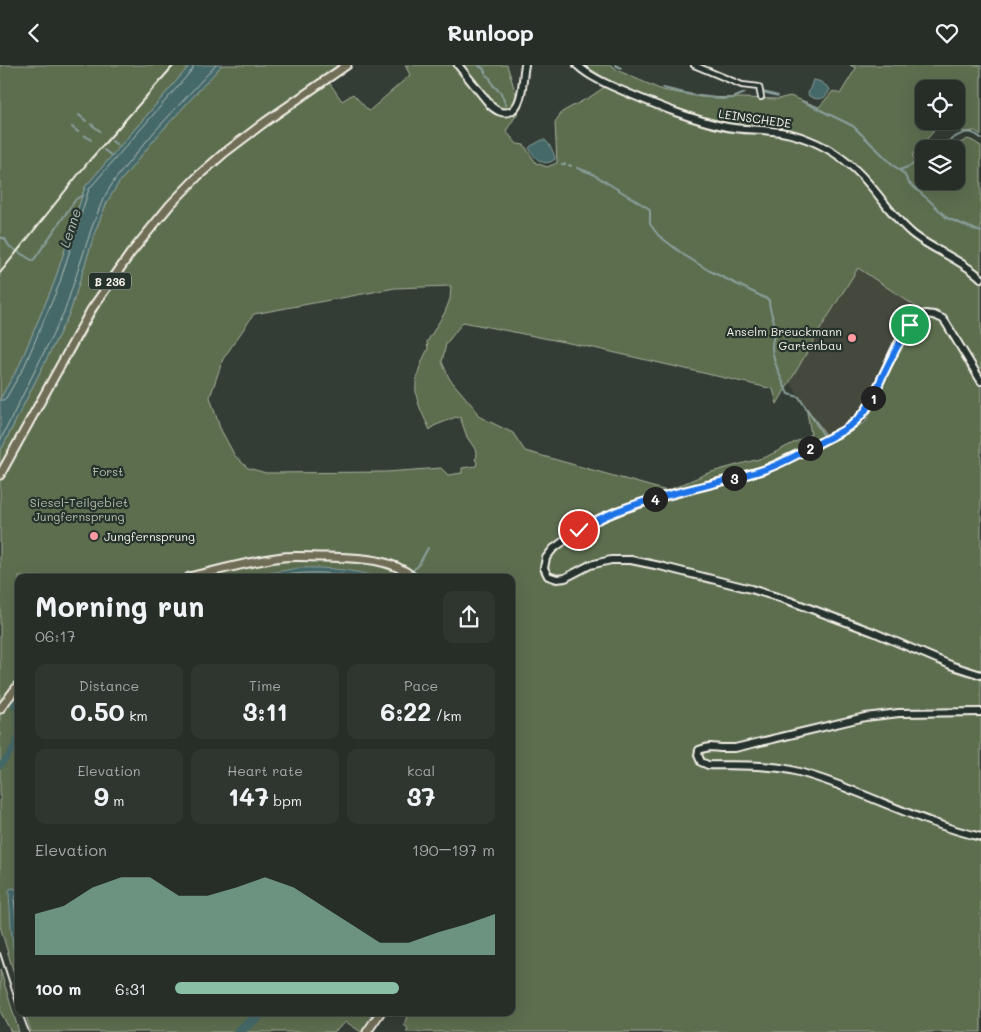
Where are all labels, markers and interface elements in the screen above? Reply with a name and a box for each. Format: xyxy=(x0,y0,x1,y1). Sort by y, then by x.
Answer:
text: Runloop xyxy=(447,18,534,47)
icon: back xyxy=(20,19,48,47)
icon: heart xyxy=(933,19,961,47)
map controls xyxy=(915,80,965,190)
button: locate xyxy=(915,80,965,130)
street label: LEINSCHEDE xyxy=(718,105,792,131)
button: layers xyxy=(915,140,965,190)
water label: Lenne xyxy=(55,206,85,250)
road number: B 236 xyxy=(89,273,131,290)
pin xyxy=(889,304,931,346)
icon: arrive xyxy=(896,311,924,339)
place label: Anselm Breuckmann Gartenbau xyxy=(726,323,842,353)
marker: Anselm Breuckmann Gartenbau xyxy=(846,332,858,344)
pin: 1 xyxy=(860,385,886,411)
text: 1 xyxy=(870,389,877,408)
pin: 2 xyxy=(798,435,822,461)
text: 2 xyxy=(807,439,814,458)
park label: Forst xyxy=(93,463,123,479)
pin: 3 xyxy=(722,465,746,491)
text: 3 xyxy=(730,469,739,488)
pin: 4 xyxy=(642,487,668,511)
text: 4 xyxy=(651,490,660,509)
park label: Siesel-Teilgebiet Jungfernsprung xyxy=(30,494,128,524)
pin xyxy=(558,509,600,551)
icon: check xyxy=(565,516,593,544)
place label: Jungfernsprung xyxy=(104,528,195,544)
marker: Jungfernsprung xyxy=(88,530,100,542)
text: Morning run xyxy=(35,588,204,624)
button: share xyxy=(443,591,495,643)
text: 06:17 xyxy=(35,625,76,646)
text: Distance xyxy=(79,676,139,695)
text: Time xyxy=(249,676,281,695)
text: Pace xyxy=(404,676,438,695)
text: 0.50 xyxy=(70,695,125,727)
text: 3:11 xyxy=(242,695,288,727)
text: 6:22 xyxy=(380,695,431,727)
text: km xyxy=(125,706,148,725)
text: /km xyxy=(431,706,462,725)
text: Elevation xyxy=(78,761,140,780)
text: Heart rate xyxy=(227,761,303,780)
text: kcal xyxy=(407,761,435,780)
text: 9 xyxy=(94,780,109,812)
text: 147 xyxy=(228,780,269,812)
text: 37 xyxy=(407,780,435,812)
text: m xyxy=(109,791,124,810)
text: bpm xyxy=(269,791,302,810)
text: Elevation xyxy=(35,839,107,860)
text: 190–197 m xyxy=(412,839,495,860)
text: 100 m xyxy=(35,978,81,999)
text: 6:31 xyxy=(115,978,146,999)

